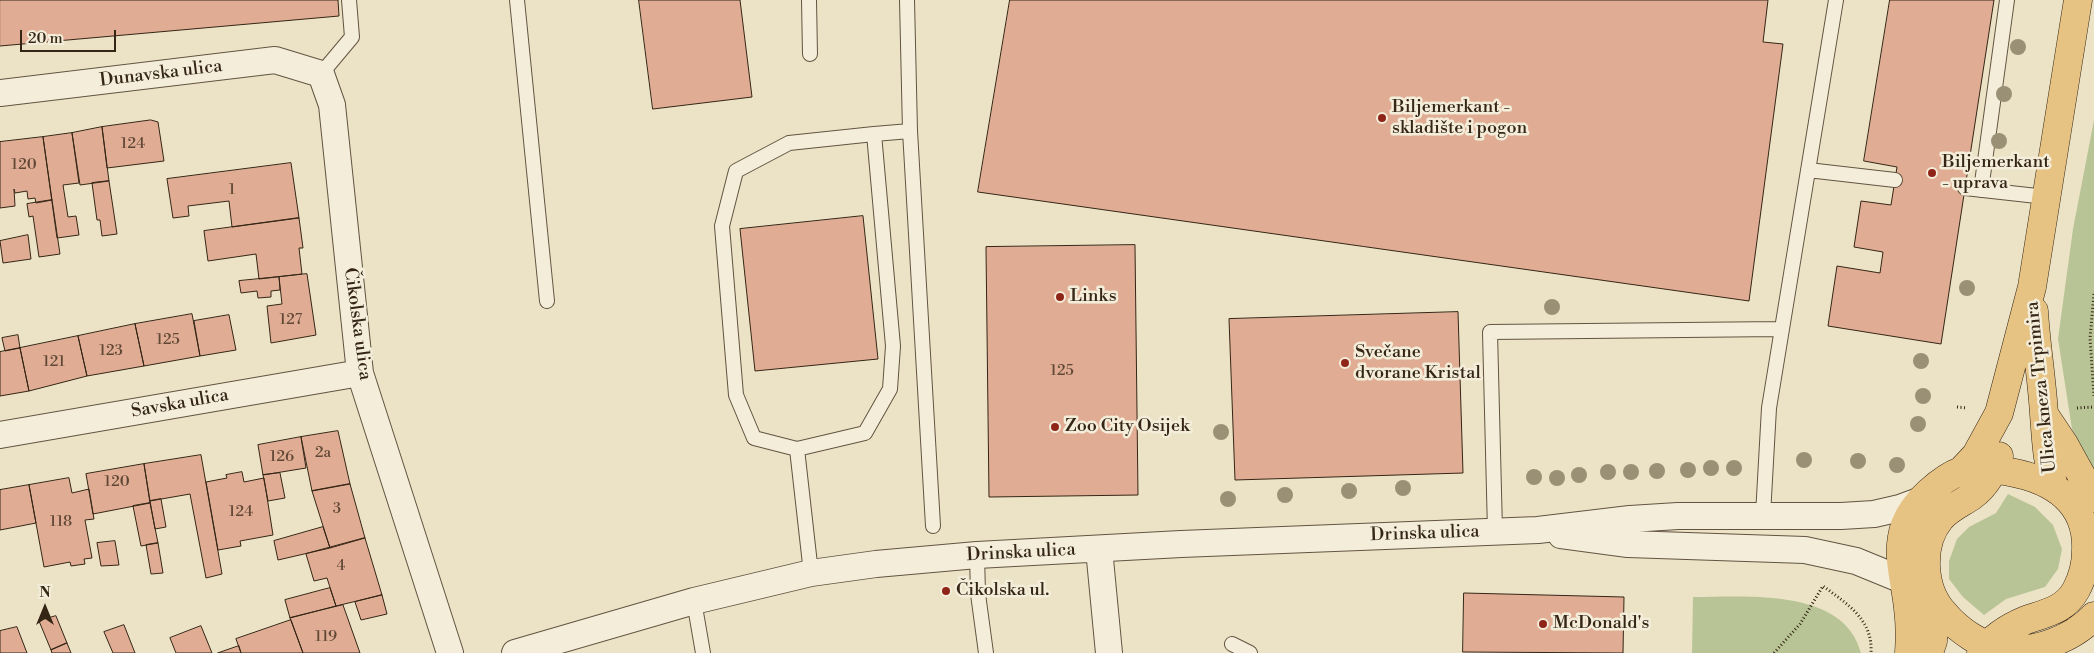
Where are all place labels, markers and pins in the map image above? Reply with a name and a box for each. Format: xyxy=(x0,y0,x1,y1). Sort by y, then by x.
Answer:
place label: Biljemerkant - skladište i pogon xyxy=(1392,97,1527,140)
marker: Biljemerkant - skladište i pogon xyxy=(1376,112,1388,124)
place label: Biljemerkant - uprava xyxy=(1942,152,2050,194)
marker: Biljemerkant - uprava xyxy=(1926,167,1938,179)
place label: Links xyxy=(1070,286,1117,308)
marker: Links xyxy=(1054,291,1066,303)
place label: Svečane dvorane Kristal xyxy=(1355,342,1481,384)
marker: Svečane dvorane Kristal xyxy=(1339,357,1351,369)
place label: Zoo City Osijek xyxy=(1065,416,1190,438)
marker: Zoo City Osijek xyxy=(1049,421,1061,433)
place label: Čikolska ul. xyxy=(956,580,1049,602)
marker: Čikolska ul. xyxy=(940,585,952,597)
place label: McDonald's xyxy=(1553,613,1649,635)
marker: McDonald's xyxy=(1537,618,1549,630)

